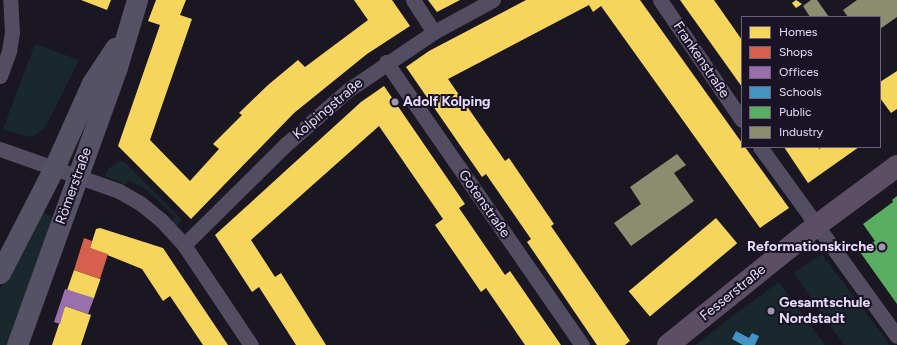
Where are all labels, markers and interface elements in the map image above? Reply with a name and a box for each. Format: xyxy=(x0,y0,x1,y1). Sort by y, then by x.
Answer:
legend xyxy=(741,16,881,148)
street label: Frankenstraße xyxy=(669,19,733,101)
text: Homes xyxy=(779,25,817,39)
text: Shops xyxy=(779,45,813,59)
text: Offices xyxy=(779,65,819,79)
street label: Kolpingstraße xyxy=(290,75,366,143)
text: Schools xyxy=(779,85,822,99)
place label: Adolf Kolping xyxy=(403,94,491,110)
marker: Adolf Kolping xyxy=(390,97,400,107)
text: Public xyxy=(779,105,812,119)
text: Industry xyxy=(779,125,823,139)
street label: Römerstraße xyxy=(52,145,96,227)
street label: Gotenstraße xyxy=(455,167,513,241)
place label: Reformationskirche xyxy=(747,239,874,255)
marker: Reformationskirche xyxy=(877,242,887,252)
street label: Fesserstraße xyxy=(697,261,769,325)
place label: Gesamtschule Nordstadt xyxy=(779,295,870,328)
marker: Gesamtschule Nordstadt xyxy=(766,306,776,316)

